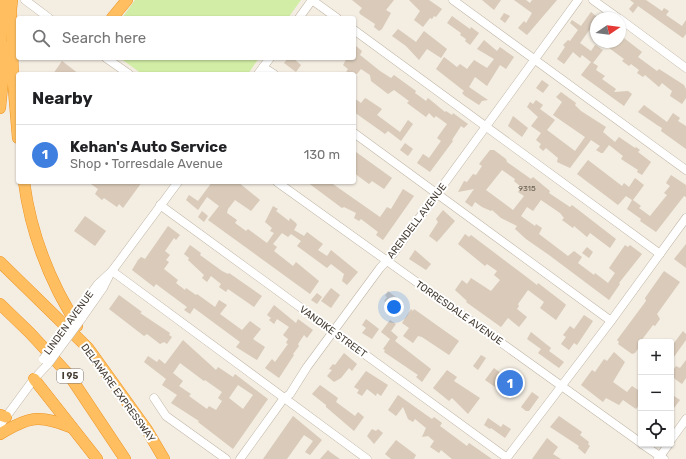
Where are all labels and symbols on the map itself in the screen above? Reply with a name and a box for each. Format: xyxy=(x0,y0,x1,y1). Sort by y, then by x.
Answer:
north arrow xyxy=(590,12,626,48)
street label: ARENDELL AVENUE xyxy=(385,181,449,261)
house number: 9315 xyxy=(518,184,536,193)
street label: TORRESDALE AVENUE xyxy=(413,278,505,348)
street label: LINDEN AVENUE xyxy=(42,289,96,357)
your location xyxy=(384,297,404,317)
street label: VANDIKE STREET xyxy=(297,304,369,361)
street label: DELAWARE EXPRESSWAY xyxy=(78,342,158,445)
pin: 1 xyxy=(497,368,523,398)
road number: I 95 xyxy=(57,369,83,383)

